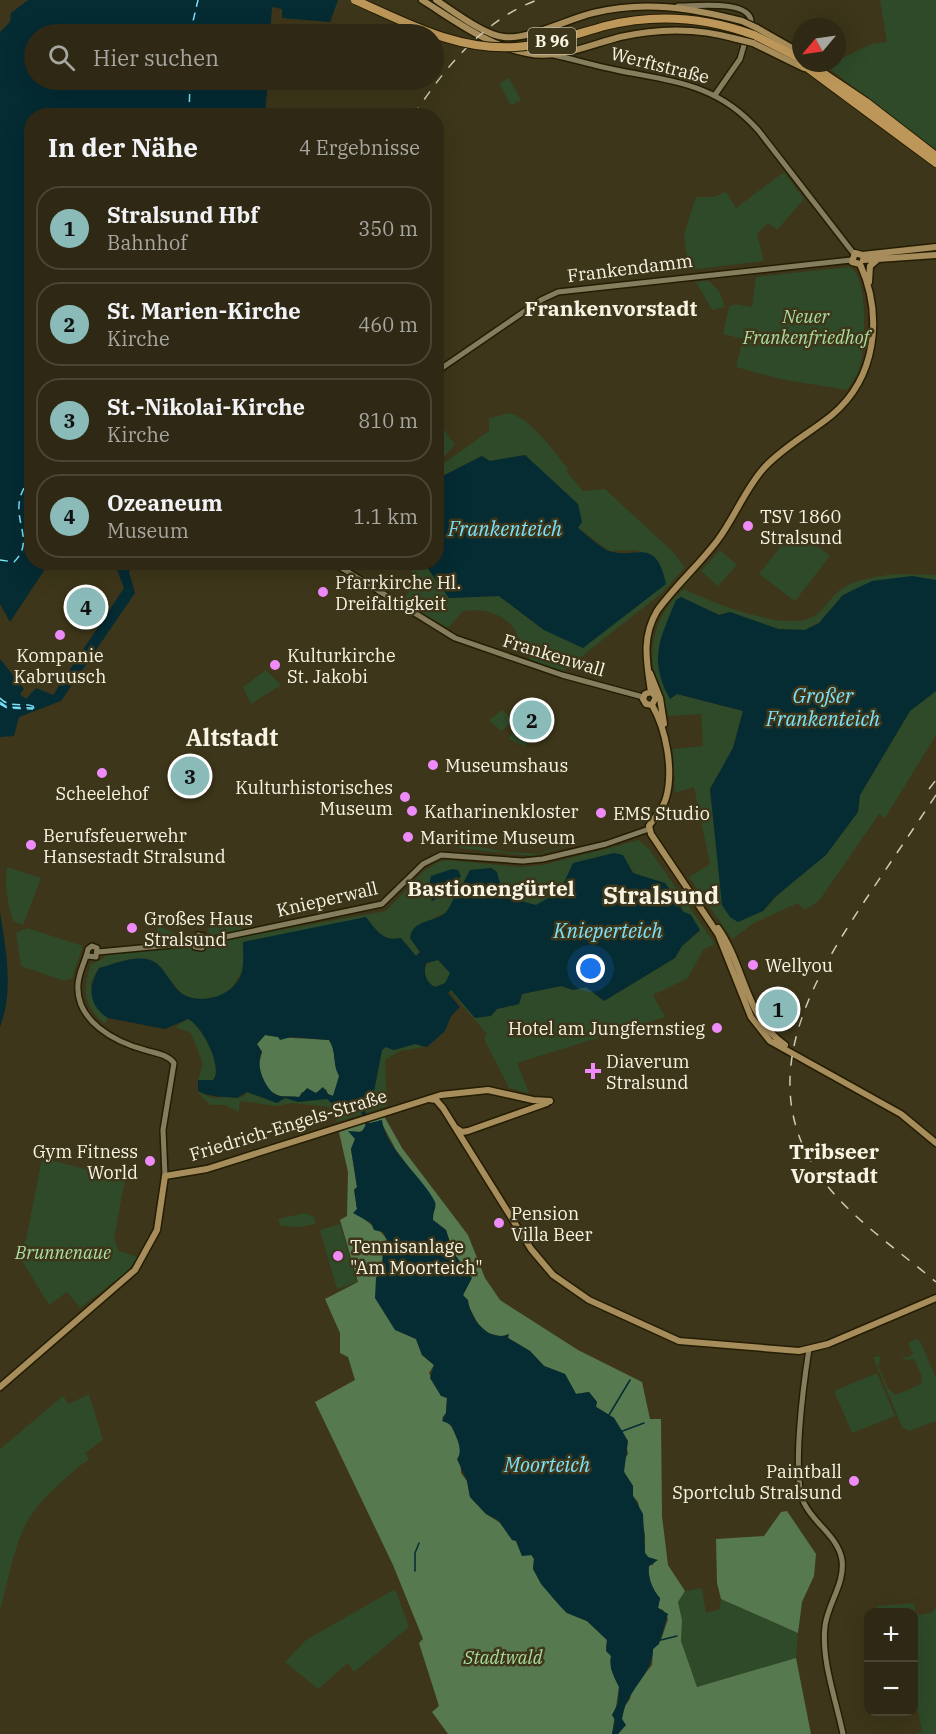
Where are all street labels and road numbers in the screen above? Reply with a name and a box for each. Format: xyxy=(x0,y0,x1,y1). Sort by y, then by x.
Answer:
road number: B 96 xyxy=(528,28,576,54)
street label: Werftstraße xyxy=(608,42,712,88)
street label: Frankendamm xyxy=(566,249,694,287)
street label: Frankenwall xyxy=(500,629,608,681)
street label: Knieperwall xyxy=(274,876,380,922)
street label: Friedrich-Engels-Straße xyxy=(186,1084,390,1166)

